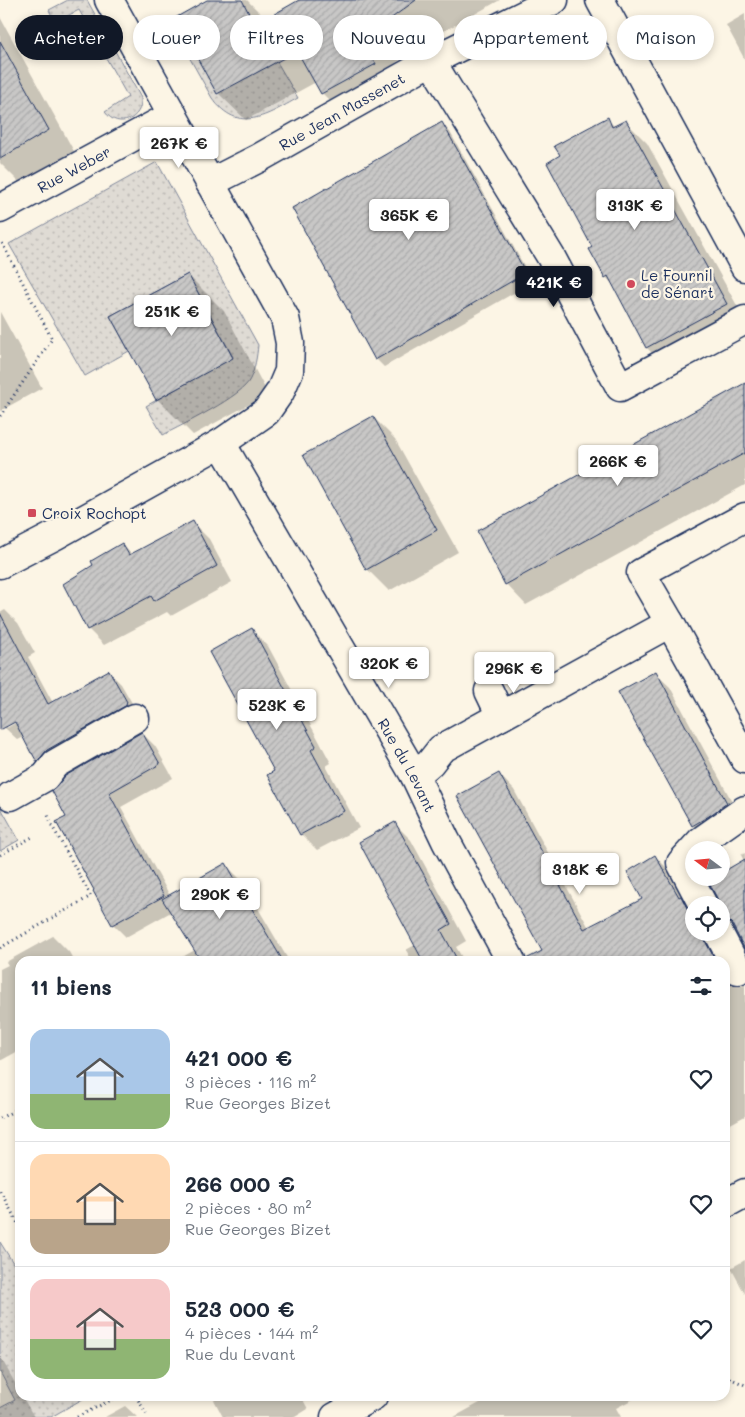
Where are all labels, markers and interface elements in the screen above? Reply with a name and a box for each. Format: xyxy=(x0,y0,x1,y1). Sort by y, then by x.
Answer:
chip: Acheter xyxy=(15,15,123,60)
chip: Louer xyxy=(133,15,220,60)
chip: Filtres xyxy=(230,15,323,60)
chip: Nouveau xyxy=(333,15,444,60)
chip: Appartement xyxy=(454,15,607,60)
chip: Maison xyxy=(617,15,714,60)
street label: Rue Jean Massenet xyxy=(275,68,408,155)
pin: 267K € xyxy=(138,126,220,169)
text: 267K € xyxy=(151,132,207,153)
street label: Rue Weber xyxy=(34,141,114,197)
pin: 313K € xyxy=(594,188,676,231)
text: 313K € xyxy=(607,194,663,215)
pin: 365K € xyxy=(368,198,450,241)
text: 365K € xyxy=(380,204,438,225)
place label: Le Fournil de Sénart xyxy=(641,265,714,302)
pin: 421K € xyxy=(513,266,595,308)
text: 421K € xyxy=(526,271,582,292)
marker: Le Fournil de Sénart xyxy=(625,278,637,290)
pin: 251K € xyxy=(131,294,213,337)
text: 251K € xyxy=(145,300,199,321)
pin: 266K € xyxy=(577,444,659,487)
text: 266K € xyxy=(589,450,647,471)
place label: Croix Rochopt xyxy=(42,503,147,523)
marker: Croix Rochopt xyxy=(26,507,38,519)
pin: 320K € xyxy=(348,646,430,689)
text: 320K € xyxy=(360,652,418,673)
pin: 296K € xyxy=(473,652,555,694)
text: 296K € xyxy=(485,657,543,678)
pin: 523K € xyxy=(236,688,318,731)
text: 523K € xyxy=(248,694,306,715)
street label: Rue du Levant xyxy=(373,715,441,815)
north arrow xyxy=(685,841,730,886)
map controls xyxy=(685,841,730,941)
pin: 318K € xyxy=(539,852,621,895)
text: 318K € xyxy=(552,858,608,879)
pin: 290K € xyxy=(179,878,261,920)
text: 290K € xyxy=(191,883,249,904)
button: locate xyxy=(685,896,730,941)
icon: filters xyxy=(687,972,715,1000)
text: 11 biens xyxy=(30,973,112,1000)
text: 421 000 € xyxy=(185,1044,292,1071)
icon: home xyxy=(70,1049,130,1109)
icon: heart xyxy=(687,1065,715,1093)
text: 3 pièces · 116 m² xyxy=(185,1071,316,1092)
text: Rue Georges Bizet xyxy=(185,1092,331,1113)
text: 266 000 € xyxy=(185,1170,295,1197)
icon: home xyxy=(70,1174,130,1234)
icon: heart xyxy=(687,1190,715,1218)
text: 2 pièces · 80 m² xyxy=(185,1197,311,1218)
text: Rue Georges Bizet xyxy=(185,1218,331,1239)
text: 523 000 € xyxy=(185,1295,294,1322)
icon: home xyxy=(70,1299,130,1359)
icon: heart xyxy=(687,1315,715,1343)
text: 4 pièces · 144 m² xyxy=(185,1322,318,1343)
text: Rue du Levant xyxy=(185,1343,296,1364)

